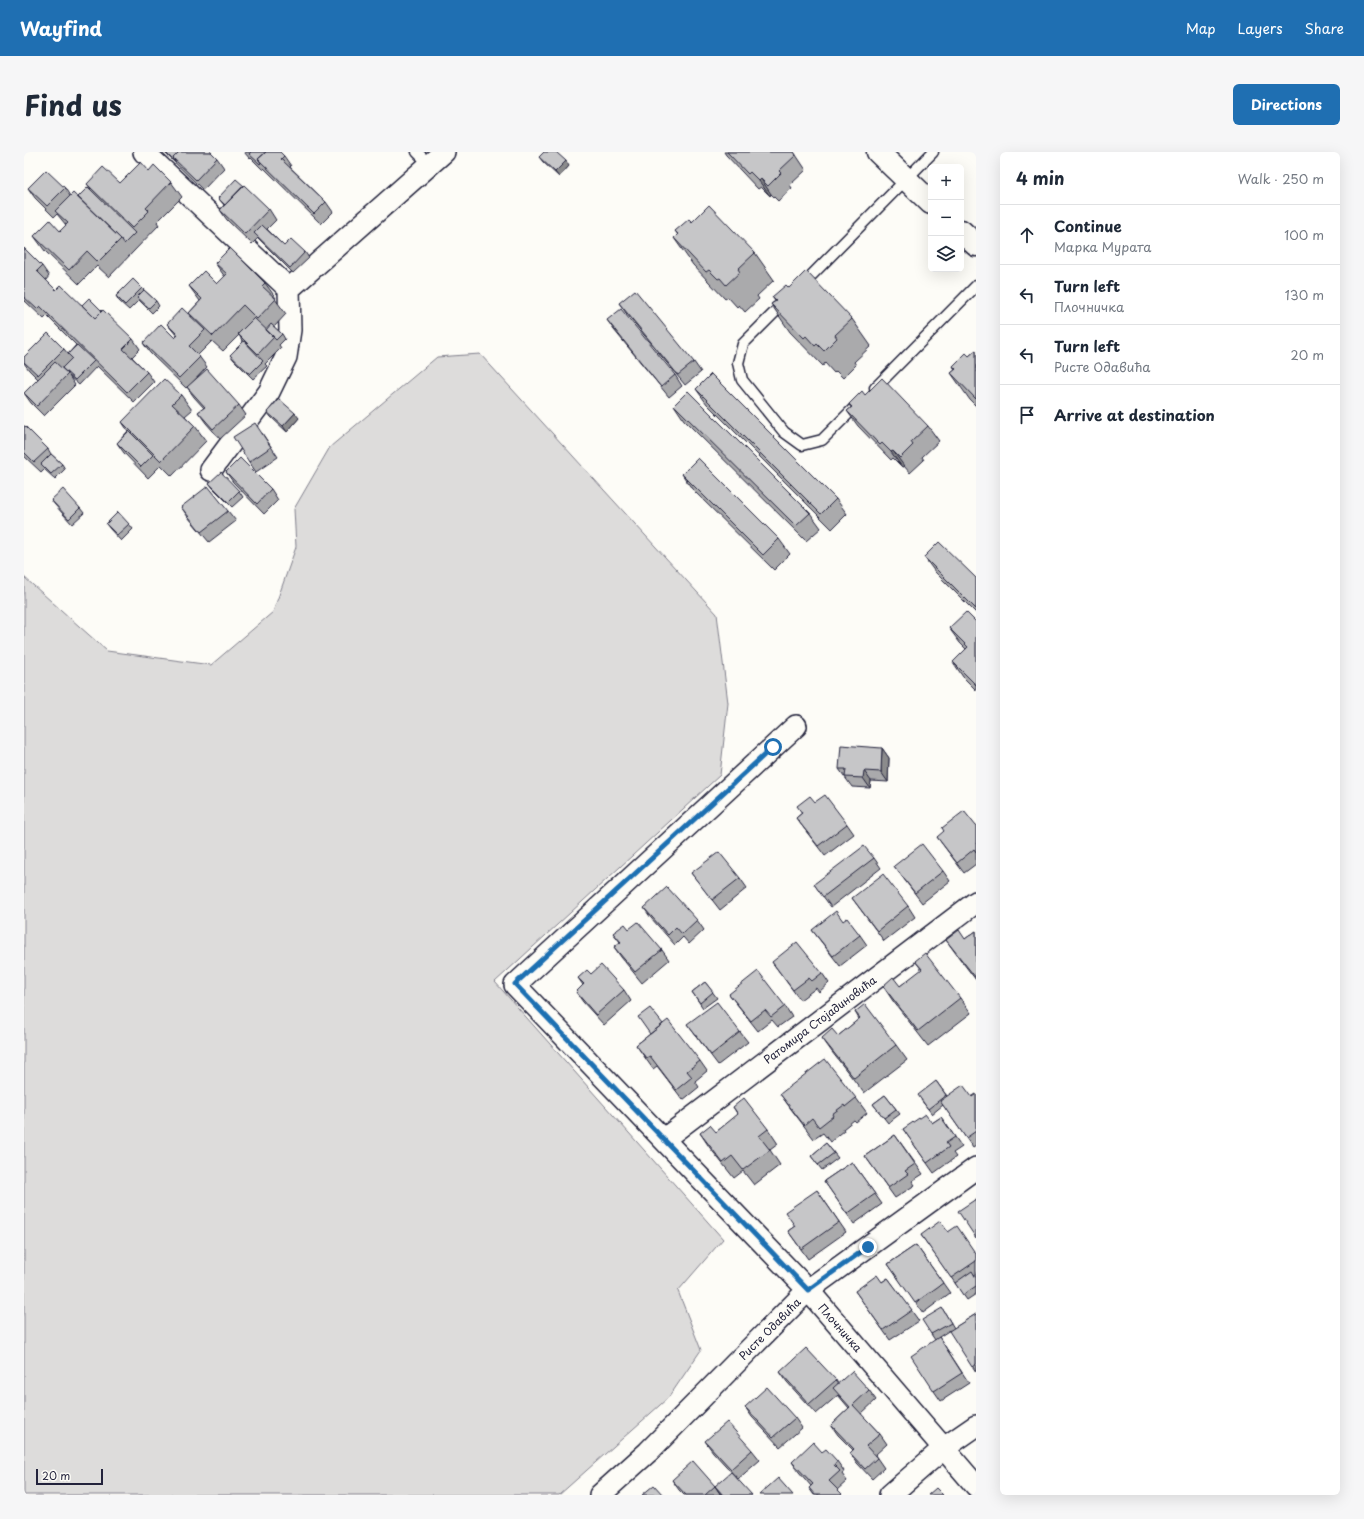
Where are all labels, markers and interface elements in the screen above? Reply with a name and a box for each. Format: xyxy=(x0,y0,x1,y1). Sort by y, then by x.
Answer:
text: Wayfind xyxy=(20,14,102,42)
text: Map xyxy=(1186,18,1216,39)
text: Layers xyxy=(1238,18,1283,39)
text: Share xyxy=(1305,18,1344,39)
text: Find us xyxy=(24,83,122,126)
button: Directions xyxy=(1233,84,1340,125)
map controls xyxy=(928,164,964,272)
button: + xyxy=(928,164,964,200)
text: 4 min xyxy=(1016,165,1064,191)
text: Walk · 250 m xyxy=(1238,169,1324,188)
button: − xyxy=(928,200,964,236)
text: Continue xyxy=(1054,214,1122,237)
icon: ahead xyxy=(1016,224,1038,246)
text: 100 m xyxy=(1284,225,1324,244)
button: layers xyxy=(928,236,964,272)
text: Марка Мурата xyxy=(1054,237,1151,256)
text: Turn left xyxy=(1054,274,1120,297)
icon: left xyxy=(1016,284,1038,306)
text: 130 m xyxy=(1285,285,1324,304)
text: Плочничка xyxy=(1054,297,1124,316)
text: Turn left xyxy=(1054,334,1120,357)
icon: left xyxy=(1016,344,1038,366)
text: 20 m xyxy=(1290,345,1324,364)
text: Ристе Одавића xyxy=(1054,357,1150,376)
text: Arrive at destination xyxy=(1054,403,1215,426)
icon: arrive xyxy=(1016,404,1038,426)
route start xyxy=(764,738,782,756)
street label: Ратомира Стојадиновића xyxy=(760,971,880,1068)
route end xyxy=(859,1238,877,1256)
street label: Ристе Одавића xyxy=(735,1294,805,1364)
street label: Плочничка xyxy=(815,1300,866,1356)
scale bar xyxy=(36,1467,103,1486)
text: 20 m xyxy=(42,1467,70,1484)

